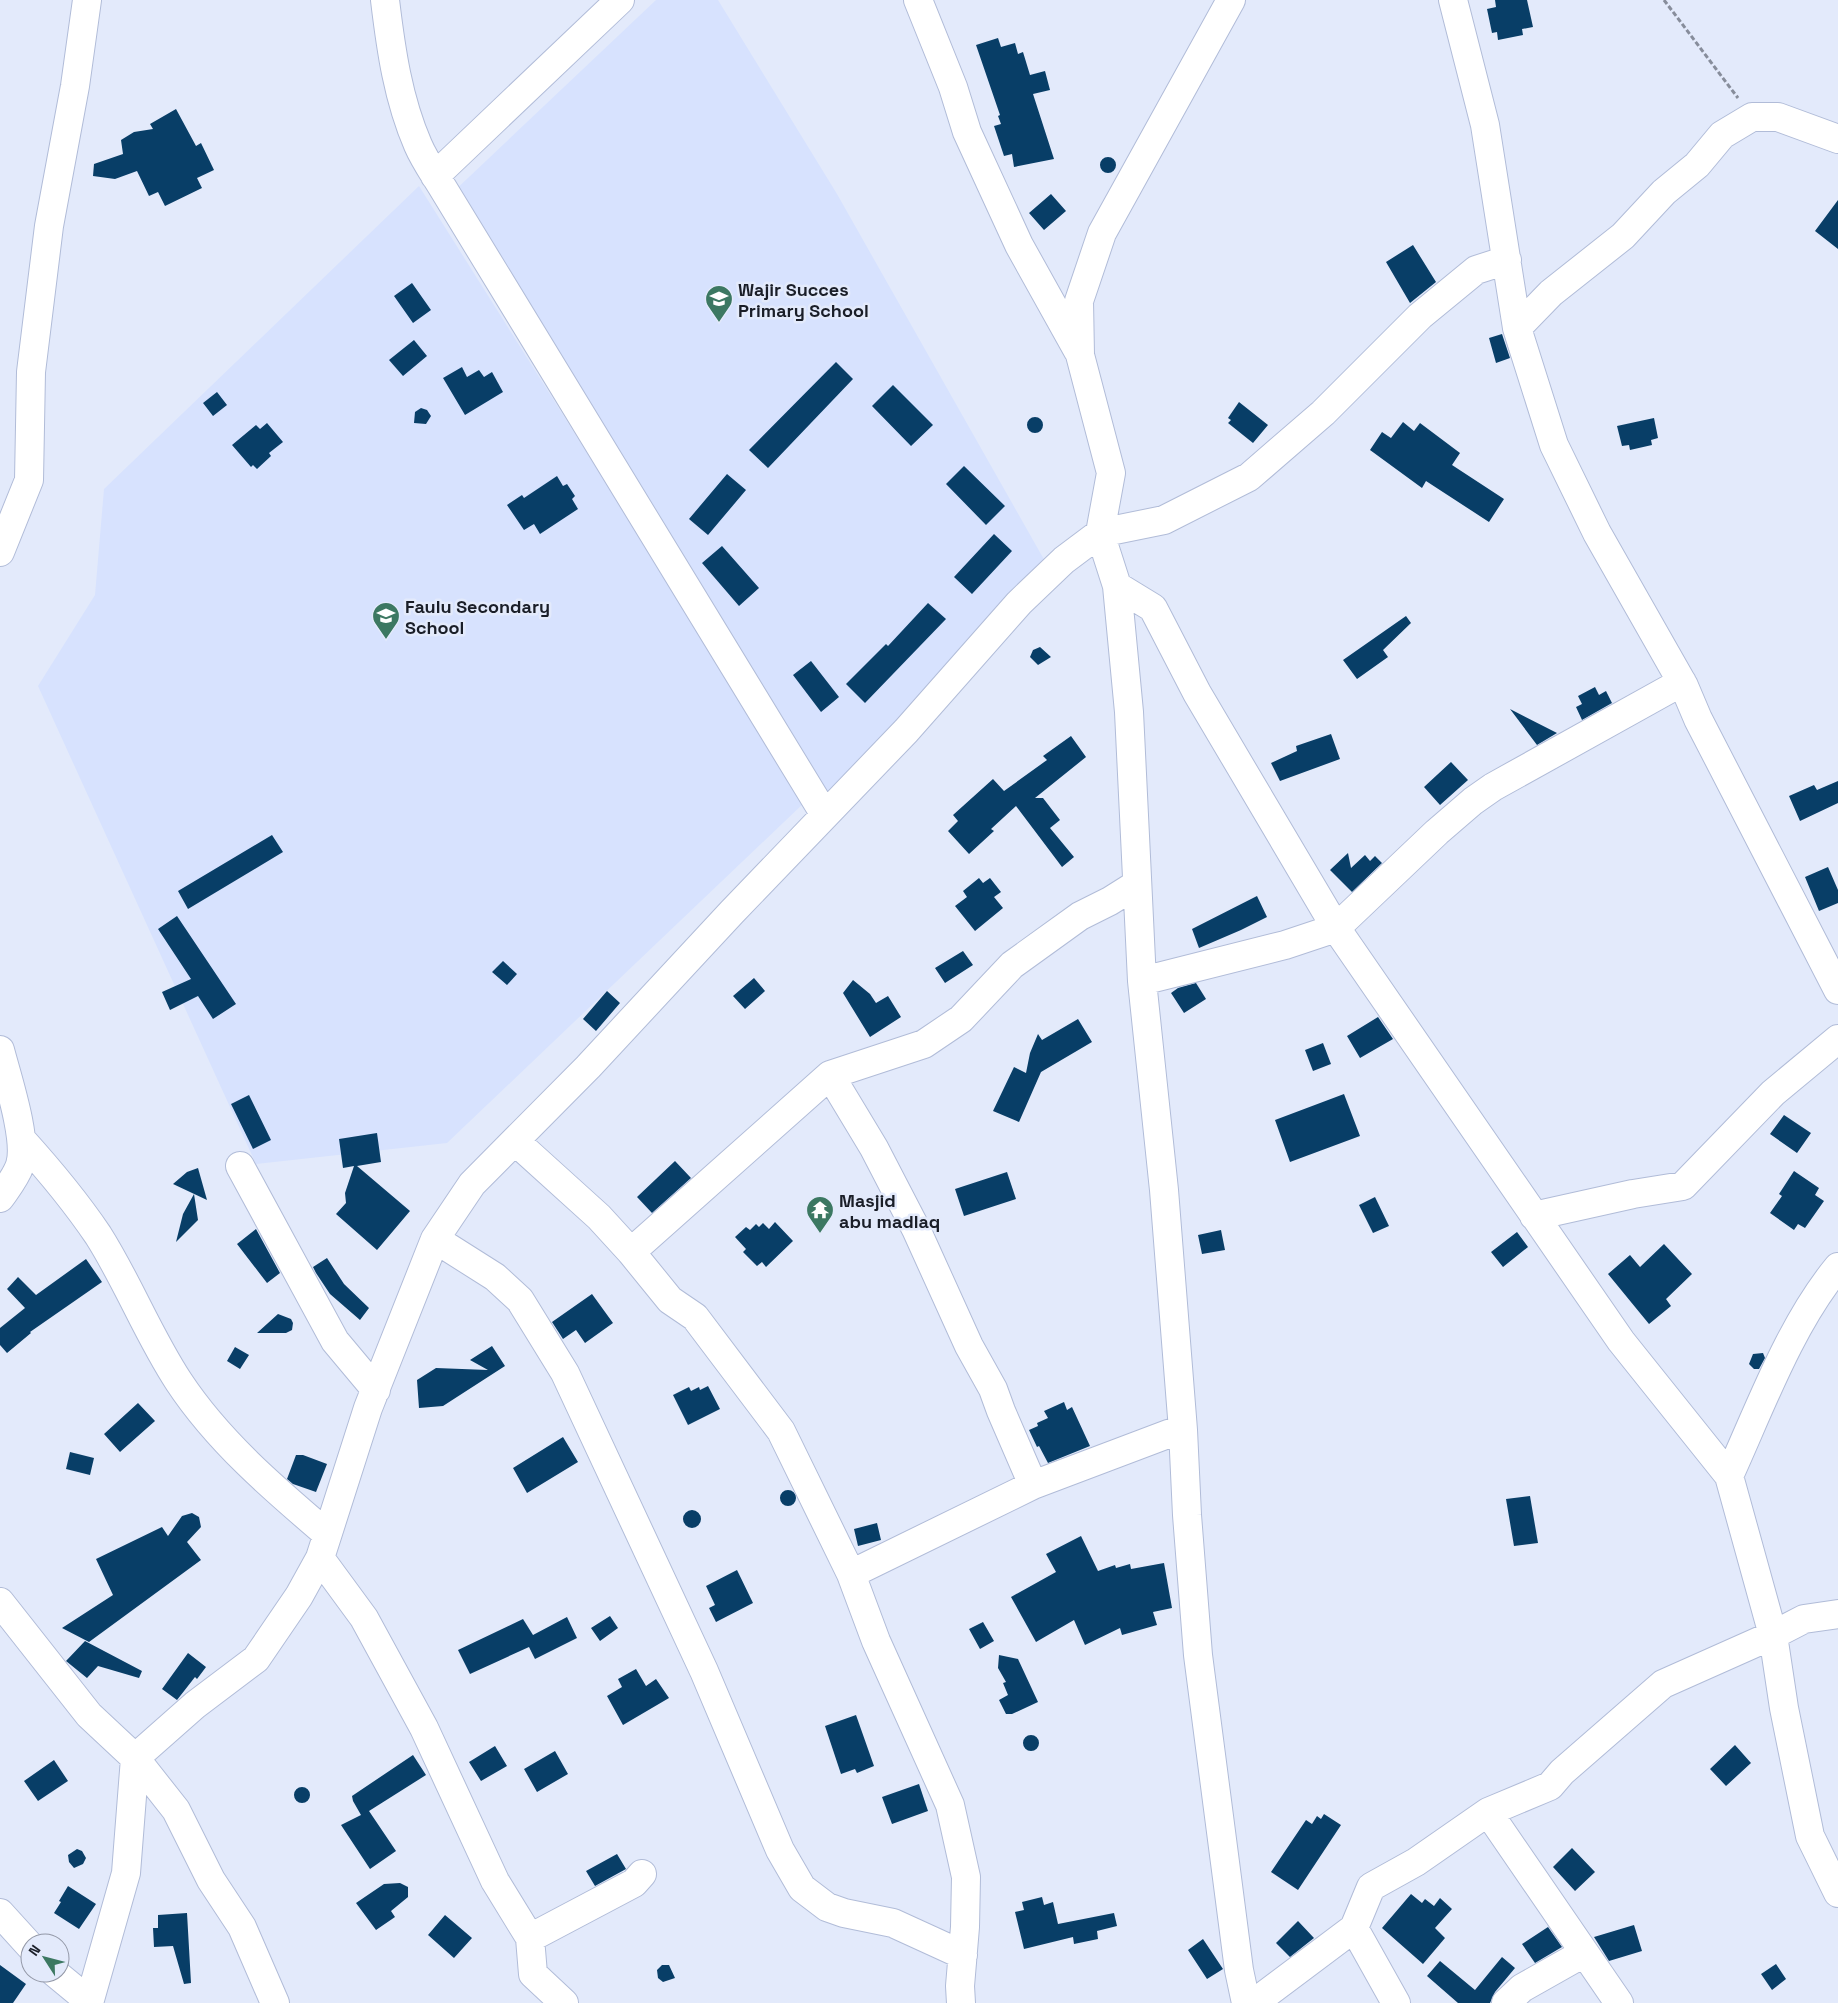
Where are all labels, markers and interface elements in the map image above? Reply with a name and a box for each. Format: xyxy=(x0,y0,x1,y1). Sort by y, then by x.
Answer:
place label: Wajir Succes Primary School xyxy=(738,278,869,322)
school or university icon: Wajir Succes Primary School xyxy=(704,284,734,323)
place label: Faulu Secondary School xyxy=(405,595,550,639)
school or university icon: Faulu Secondary School xyxy=(371,601,401,640)
place label: Masjid abu madlaq xyxy=(839,1189,940,1233)
temple icon: Masjid abu madlaq xyxy=(805,1195,835,1234)
north arrow xyxy=(20,1933,70,1983)
text: N xyxy=(24,1941,45,1959)

